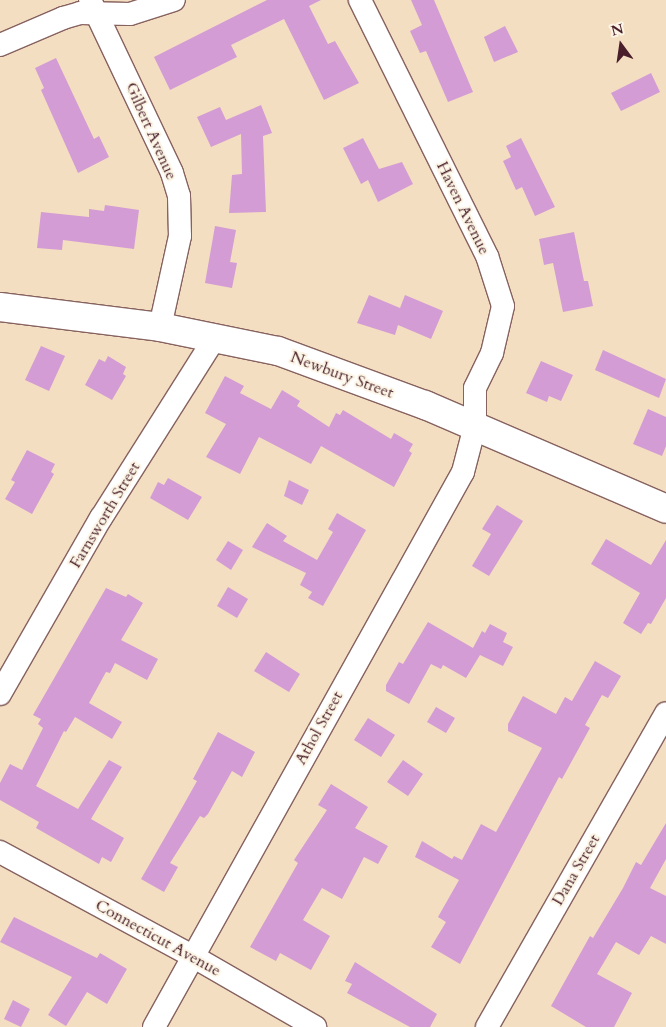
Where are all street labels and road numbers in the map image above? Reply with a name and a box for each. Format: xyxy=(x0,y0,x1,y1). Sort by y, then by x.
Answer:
street label: Gilbert Avenue xyxy=(121,80,181,182)
street label: Haven Avenue xyxy=(432,158,494,258)
street label: Newbury Street xyxy=(288,347,396,403)
street label: Farnsworth Street xyxy=(66,459,144,571)
street label: Athol Street xyxy=(291,688,347,768)
street label: Dana Street xyxy=(548,831,604,909)
street label: Connecticut Avenue xyxy=(92,896,224,980)

